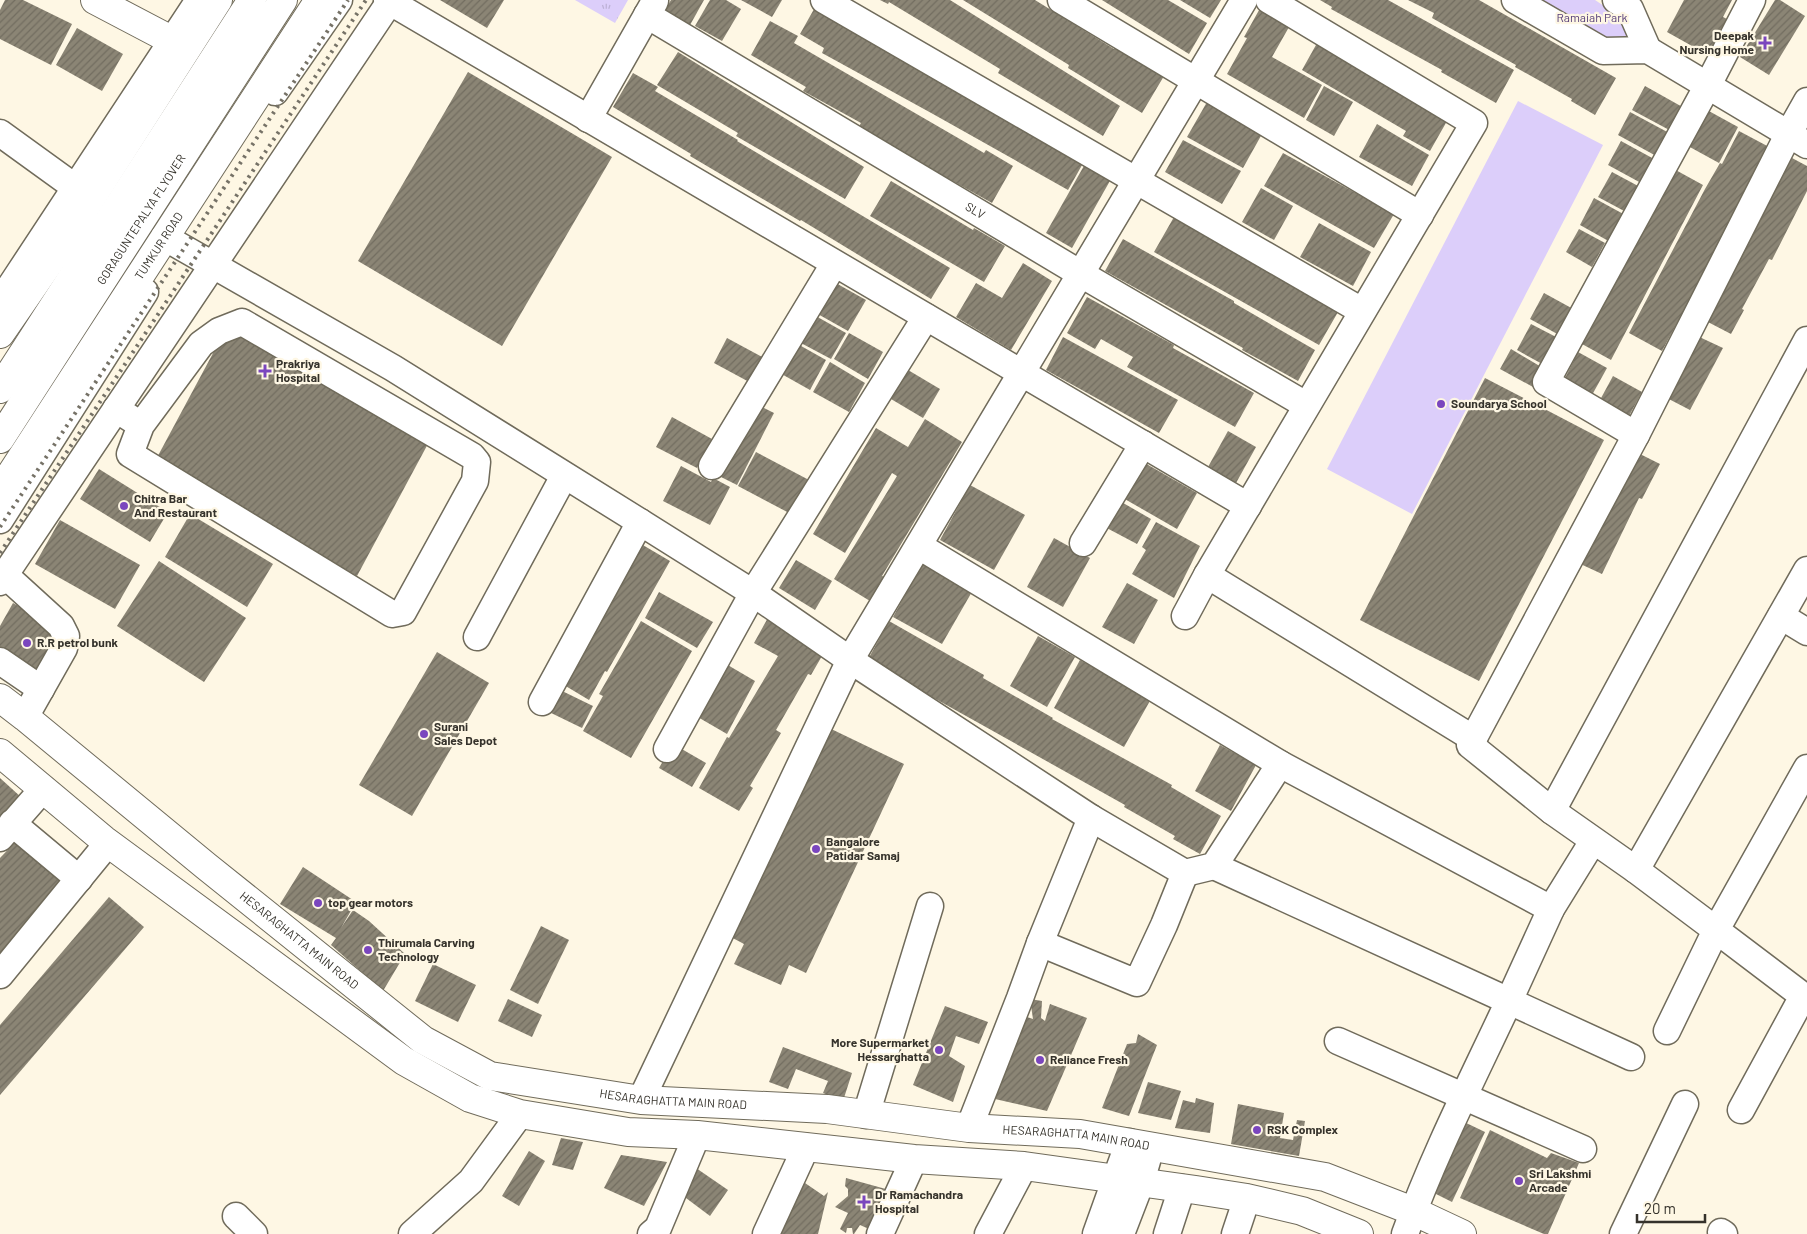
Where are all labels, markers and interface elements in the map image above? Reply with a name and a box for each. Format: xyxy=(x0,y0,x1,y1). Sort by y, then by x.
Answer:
park label: Ramaiah Park xyxy=(1556,10,1628,24)
place label: Deepak Nursing Home xyxy=(1680,28,1755,56)
marker: Deepak Nursing Home xyxy=(1758,36,1772,50)
street label: GORAGUNTEPALYA FLYOVER xyxy=(93,151,188,287)
street label: SLV xyxy=(963,199,988,221)
street label: TUMKUR ROAD xyxy=(131,209,185,282)
place label: Prakriya Hospital xyxy=(276,356,320,384)
marker: Prakriya Hospital xyxy=(258,364,272,378)
place label: Soundarya School xyxy=(1451,396,1547,410)
marker: Soundarya School xyxy=(1435,398,1447,410)
place label: Chitra Bar And Restaurant xyxy=(134,491,217,519)
marker: Chitra Bar And Restaurant xyxy=(118,500,130,512)
place label: R.R petrol bunk xyxy=(37,635,118,649)
marker: R.R petrol bunk xyxy=(21,637,33,649)
place label: Surani Sales Depot xyxy=(434,719,497,747)
marker: Surani Sales Depot xyxy=(418,728,430,740)
place label: Bangalore Patidar Samaj xyxy=(826,834,900,862)
marker: Bangalore Patidar Samaj xyxy=(810,843,822,855)
street label: HESARAGHATTA MAIN ROAD xyxy=(238,888,362,991)
place label: top gear motors xyxy=(328,895,413,909)
marker: top gear motors xyxy=(312,897,324,909)
place label: Thirumala Carving Technology xyxy=(378,935,475,963)
marker: Thirumala Carving Technology xyxy=(362,944,374,956)
place label: More Supermarket Hessarghatta xyxy=(831,1035,929,1063)
marker: More Supermarket Hessarghatta xyxy=(933,1044,945,1056)
place label: Reliance Fresh xyxy=(1050,1052,1128,1066)
marker: Reliance Fresh xyxy=(1034,1054,1046,1066)
street label: HESARAGHATTA MAIN ROAD xyxy=(599,1086,747,1111)
street label: HESARAGHATTA MAIN ROAD xyxy=(1002,1122,1151,1152)
place label: RSK Complex xyxy=(1267,1122,1338,1136)
marker: RSK Complex xyxy=(1251,1124,1263,1136)
place label: Sri Lakshmi Arcade xyxy=(1529,1166,1591,1194)
marker: Sri Lakshmi Arcade xyxy=(1513,1175,1525,1187)
place label: Dr Ramachandra Hospital xyxy=(875,1187,963,1215)
scale bar xyxy=(1637,1192,1704,1224)
marker: Dr Ramachandra Hospital xyxy=(857,1195,871,1209)
text: 20 m xyxy=(1644,1199,1676,1217)

